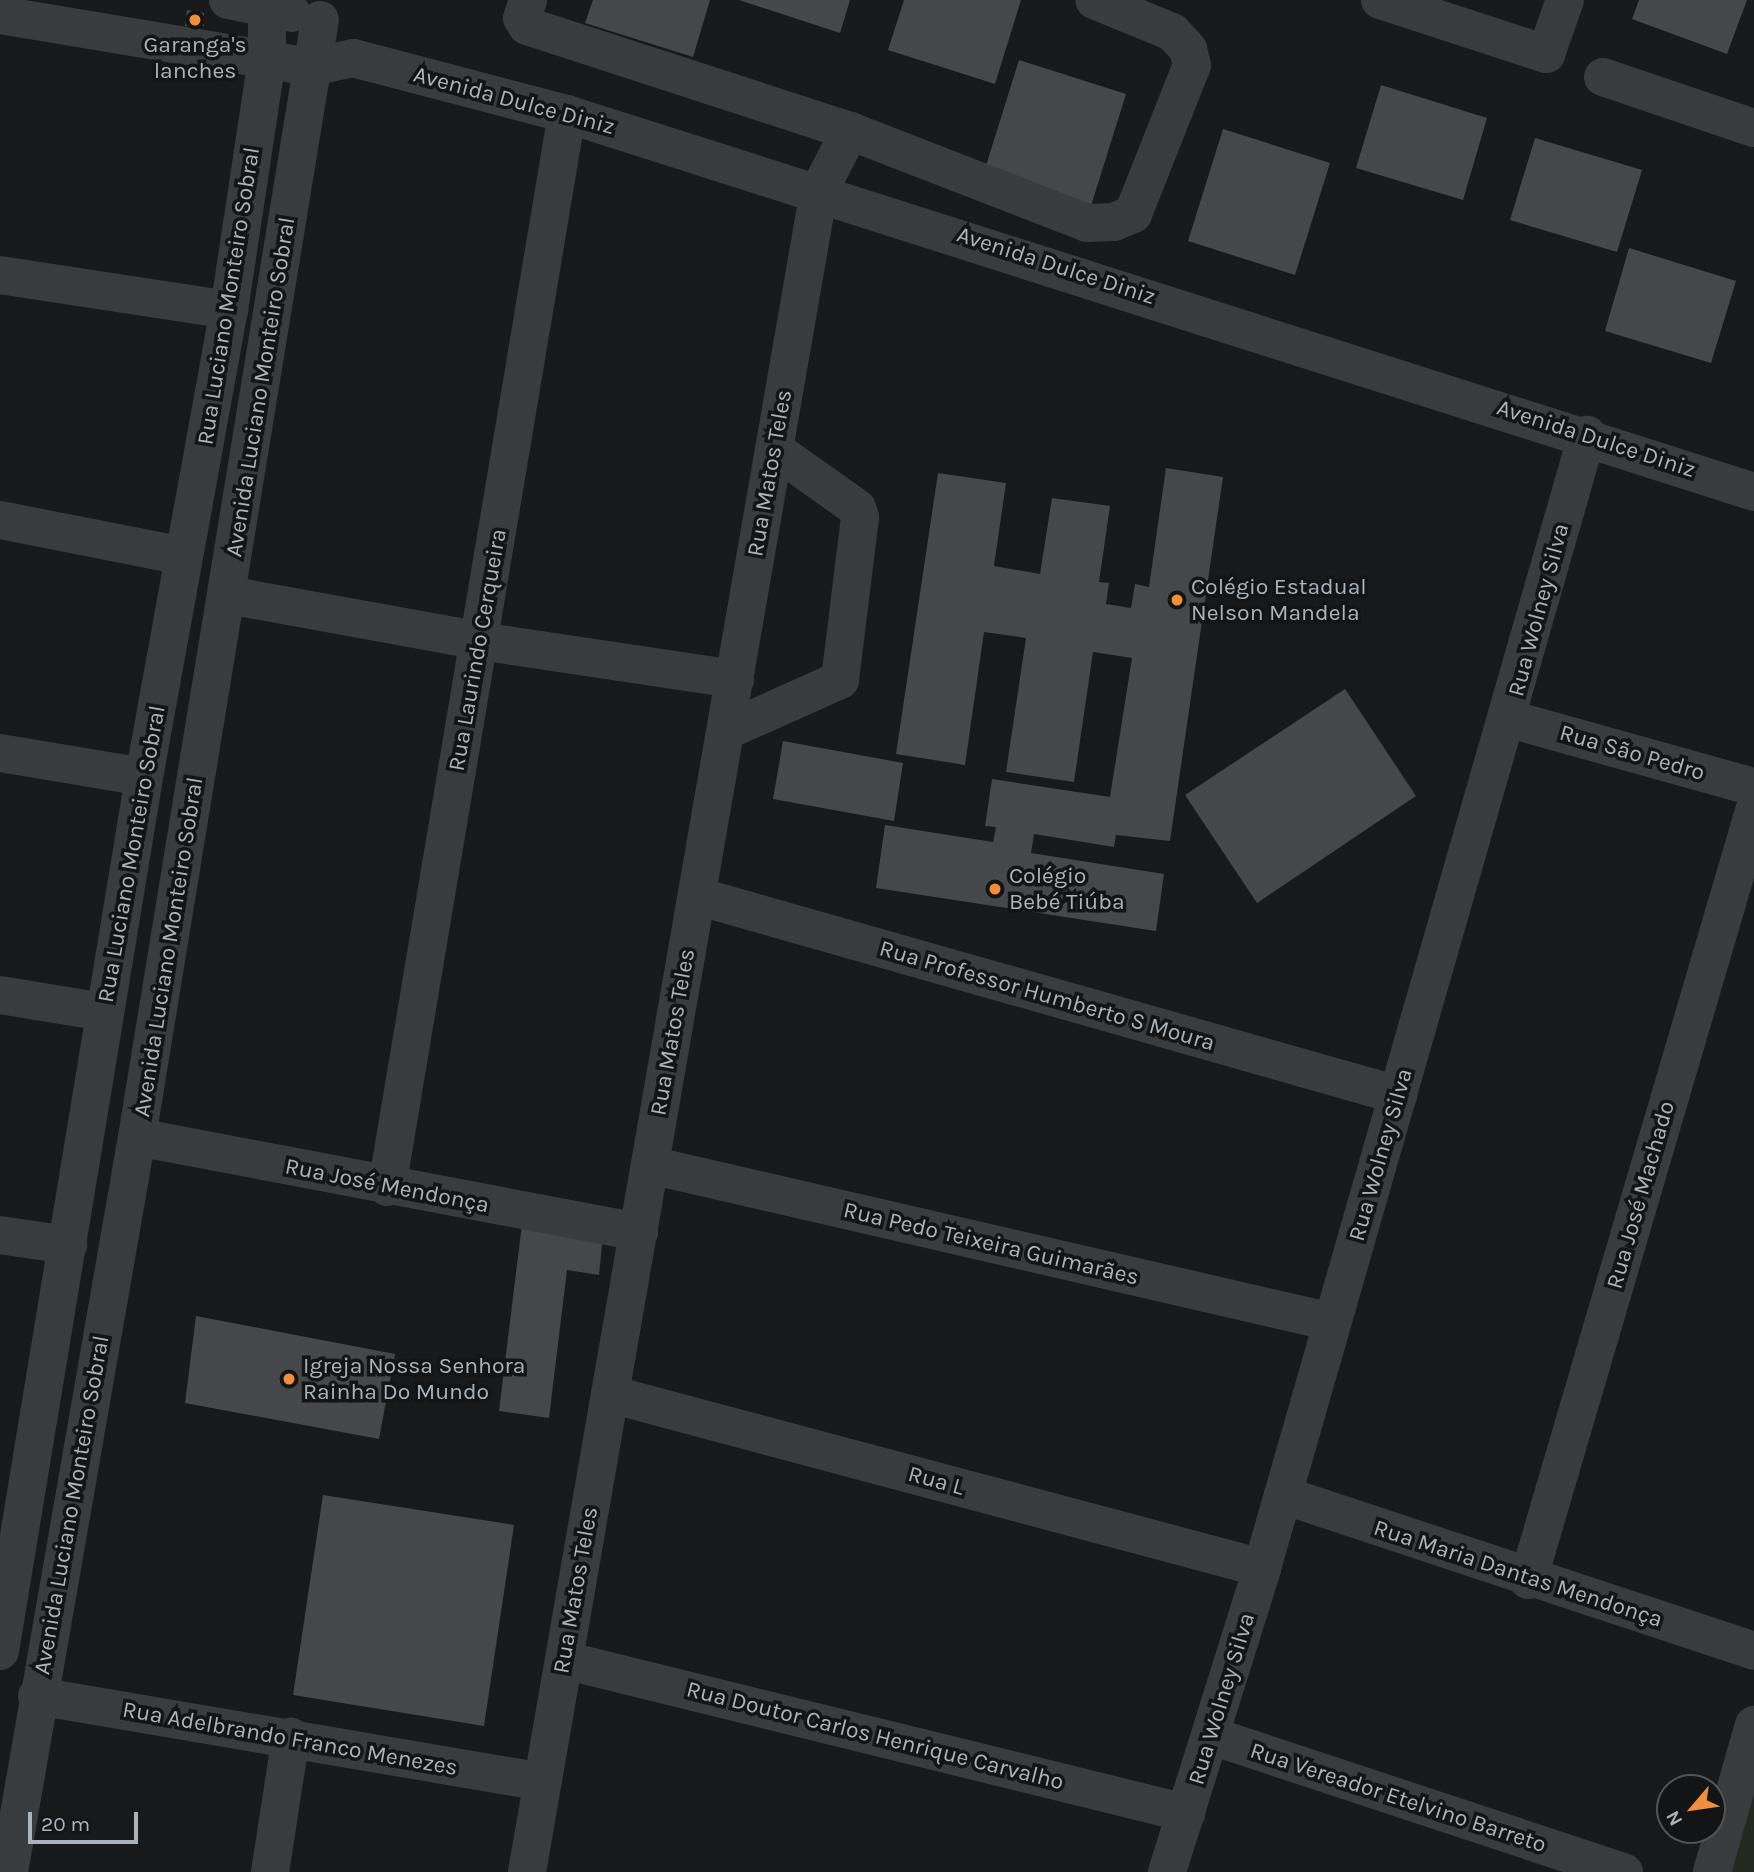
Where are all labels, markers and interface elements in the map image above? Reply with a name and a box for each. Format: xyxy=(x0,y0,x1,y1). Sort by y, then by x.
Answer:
marker: Garanga's lanches xyxy=(187,12,203,28)
place label: Garanga's lanches xyxy=(143,31,247,85)
street label: Avenida Dulce Diniz xyxy=(410,61,618,141)
street label: Rua Luciano Monteiro Sobral xyxy=(192,145,266,447)
street label: Avenida Luciano Monteiro Sobral xyxy=(220,215,302,559)
street label: Avenida Dulce Diniz xyxy=(953,221,1159,311)
street label: Rua Matos Teles xyxy=(742,387,798,559)
street label: Avenida Dulce Diniz xyxy=(1493,394,1699,484)
street label: Rua Wolney Silva xyxy=(1503,520,1575,700)
street label: Rua Laurindo Cerqueira xyxy=(443,527,513,773)
place label: Colégio Estadual Nelson Mandela xyxy=(1191,573,1367,627)
marker: Colégio Estadual Nelson Mandela xyxy=(1169,592,1185,608)
street label: Rua Luciano Monteiro Sobral xyxy=(92,703,172,1005)
street label: Rua São Pedro xyxy=(1556,719,1708,787)
street label: Avenida Luciano Monteiro Sobral xyxy=(128,775,210,1119)
place label: Colégio Bebé Tiúba xyxy=(1009,862,1125,916)
marker: Colégio Bebé Tiúba xyxy=(987,881,1003,897)
street label: Rua Professor Humberto S Moura xyxy=(876,935,1218,1057)
street label: Rua Matos Teles xyxy=(645,946,701,1118)
street label: Rua Wolney Silva xyxy=(1343,1066,1419,1244)
street label: Rua José Machado xyxy=(1601,1098,1681,1292)
street label: Rua José Mendonça xyxy=(283,1153,491,1219)
street label: Rua Pedo Teixeira Guimarães xyxy=(841,1197,1141,1291)
street label: Avenida Luciano Monteiro Sobral xyxy=(29,1333,115,1677)
place label: Igreja Nossa Senhora Rainha Do Mundo xyxy=(303,1352,526,1406)
marker: Igreja Nossa Senhora Rainha Do Mundo xyxy=(281,1371,297,1387)
street label: Rua L xyxy=(905,1460,967,1502)
street label: Rua Matos Teles xyxy=(548,1504,604,1676)
street label: Rua Maria Dantas Mendonça xyxy=(1370,1514,1666,1634)
street label: Rua Wolney Silva xyxy=(1183,1610,1261,1788)
street label: Rua Doutor Carlos Henrique Carvalho xyxy=(684,1676,1066,1796)
street label: Rua Adelbrando Franco Menezes xyxy=(120,1696,460,1782)
street label: Rua Vereador Etelvino Barreto xyxy=(1246,1737,1550,1859)
north arrow xyxy=(1656,1774,1726,1844)
scale bar xyxy=(32,1798,142,1842)
text: N xyxy=(1661,1807,1687,1830)
text: 20 m xyxy=(41,1812,90,1836)

